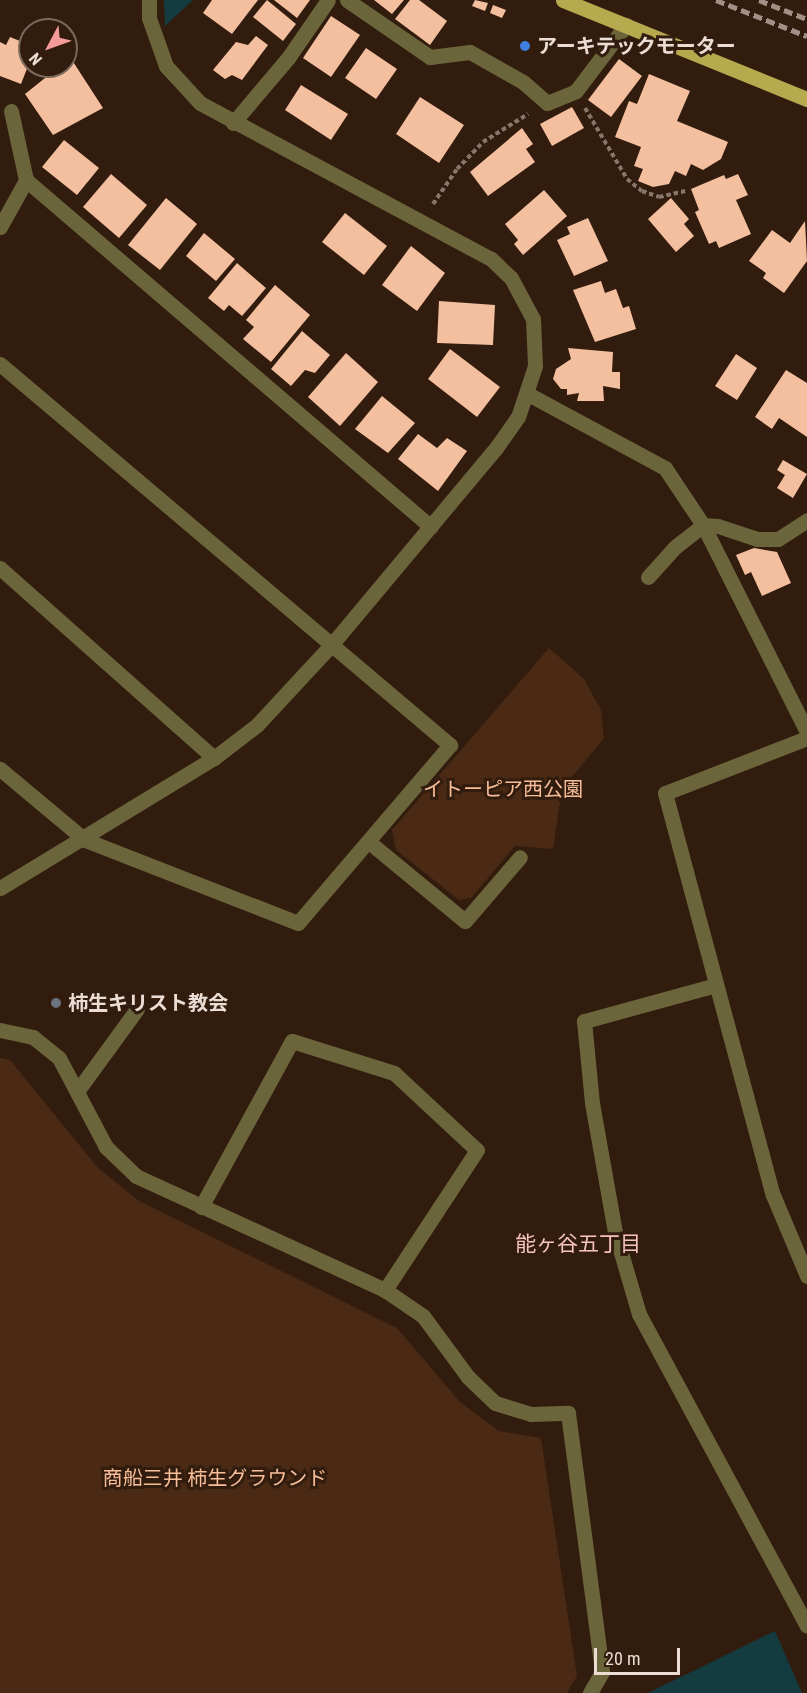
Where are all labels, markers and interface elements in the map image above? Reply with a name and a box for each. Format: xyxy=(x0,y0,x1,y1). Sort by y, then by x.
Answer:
north arrow xyxy=(18,18,78,78)
place label: アーキテックモーター xyxy=(537,34,736,58)
marker: アーキテックモーター xyxy=(518,39,532,53)
text: N xyxy=(25,49,46,69)
park label: イトーピア西公園 xyxy=(423,777,583,801)
place label: 柿生キリスト教会 xyxy=(68,991,228,1015)
marker: 柿生キリスト教会 xyxy=(49,996,63,1010)
district label: 能ヶ谷五丁目 xyxy=(515,1231,641,1257)
park label: 商船三井 柿生グラウンド xyxy=(103,1466,327,1490)
scale bar xyxy=(597,1636,682,1674)
text: 20 m xyxy=(605,1648,640,1669)

